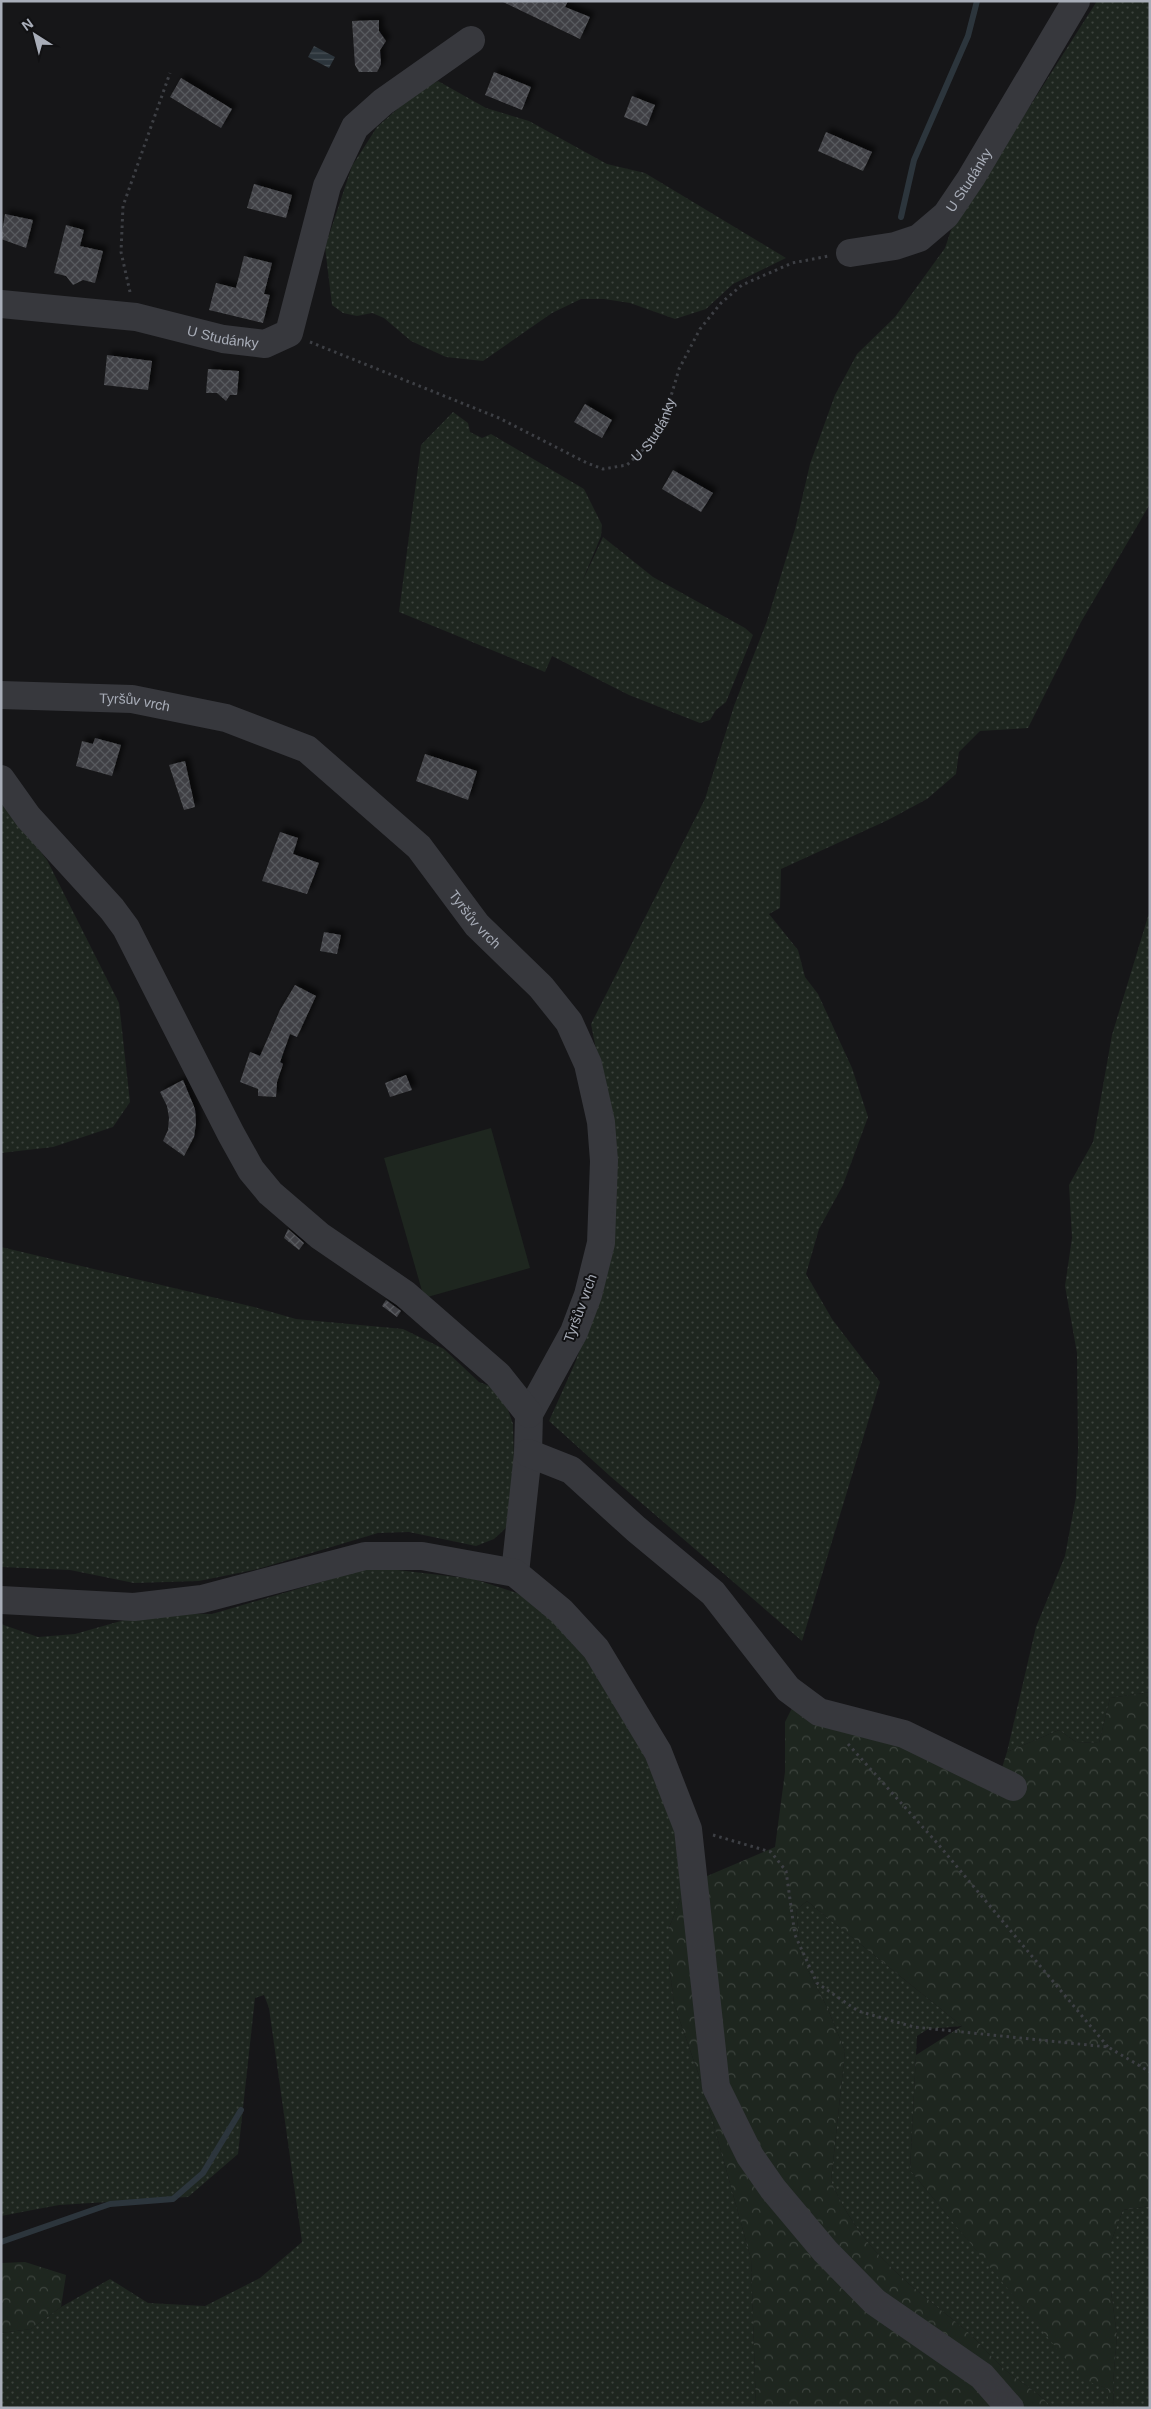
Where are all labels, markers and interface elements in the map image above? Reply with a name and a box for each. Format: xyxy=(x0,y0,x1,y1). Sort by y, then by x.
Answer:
north arrow xyxy=(10,10,60,60)
text: N xyxy=(19,15,36,34)
street label: U Studánky xyxy=(942,145,995,215)
street label: U Studánky xyxy=(186,322,260,351)
street label: U Studánky xyxy=(628,396,678,465)
street label: Tyršův vrch xyxy=(99,690,172,715)
street label: Tyršův vrch xyxy=(446,887,504,952)
street label: Tyršův vrch xyxy=(560,1272,600,1344)

